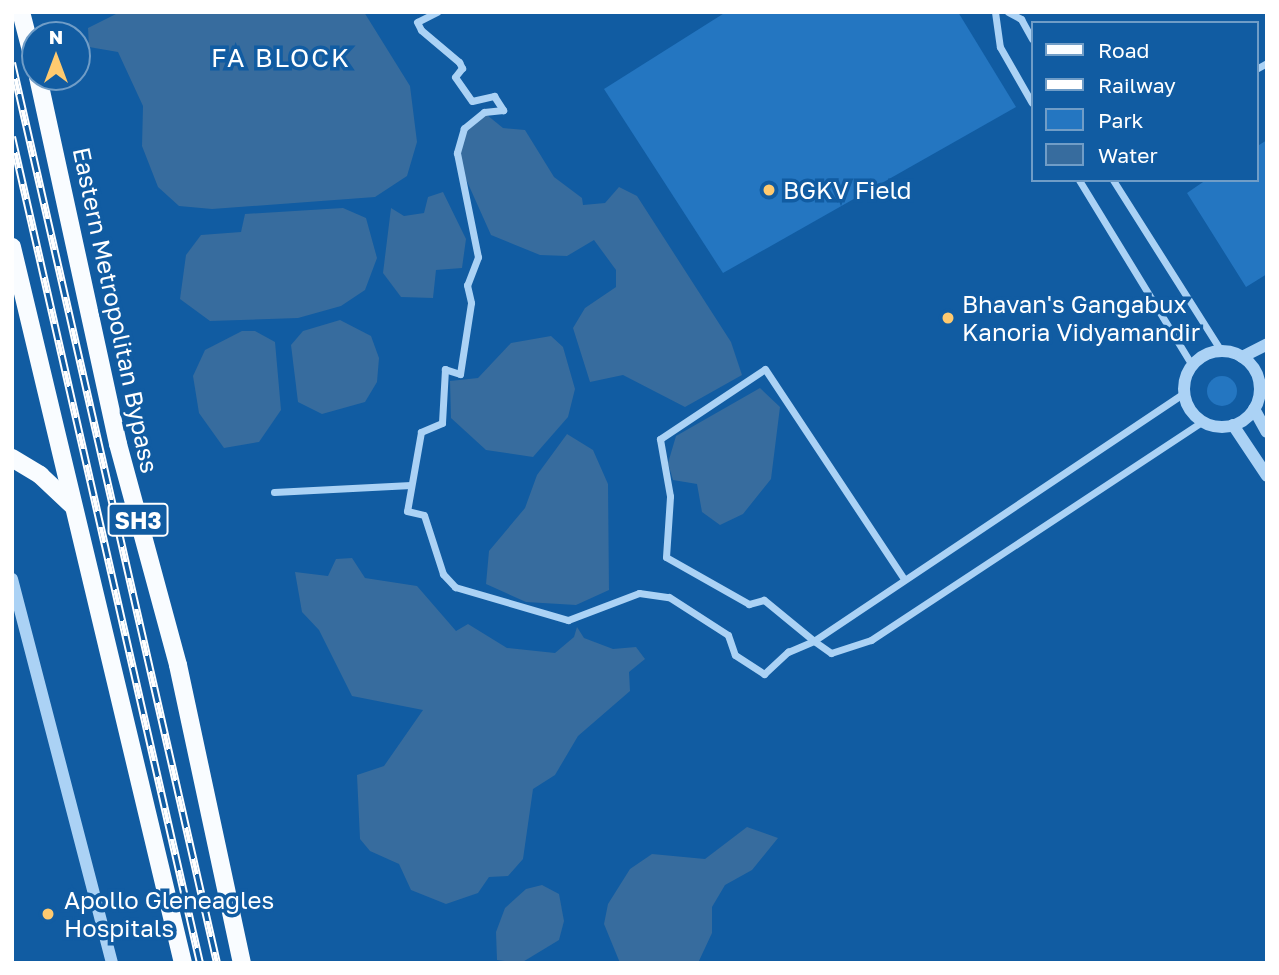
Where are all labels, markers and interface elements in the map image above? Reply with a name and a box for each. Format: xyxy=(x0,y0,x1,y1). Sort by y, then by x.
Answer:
north arrow xyxy=(21,21,91,91)
legend xyxy=(1030,21,1258,182)
text: N xyxy=(49,25,63,48)
text: Road xyxy=(1098,37,1149,63)
district label: FA BLOCK xyxy=(212,42,350,74)
text: Railway xyxy=(1098,72,1176,98)
text: Park xyxy=(1098,107,1143,133)
text: Water xyxy=(1098,142,1158,168)
street label: Eastern Metropolitan Bypass xyxy=(67,145,165,475)
place label: BGKV Field xyxy=(783,176,912,204)
marker: BGKV Field xyxy=(761,182,777,198)
place label: Bhavan's Gangabux Kanoria Vidyamandir xyxy=(962,290,1200,346)
marker: Bhavan's Gangabux Kanoria Vidyamandir xyxy=(940,310,956,326)
road number: SH3 xyxy=(106,500,170,540)
place label: Apollo Gleneagles Hospitals xyxy=(64,886,274,942)
marker: Apollo Gleneagles Hospitals xyxy=(38,904,58,924)

